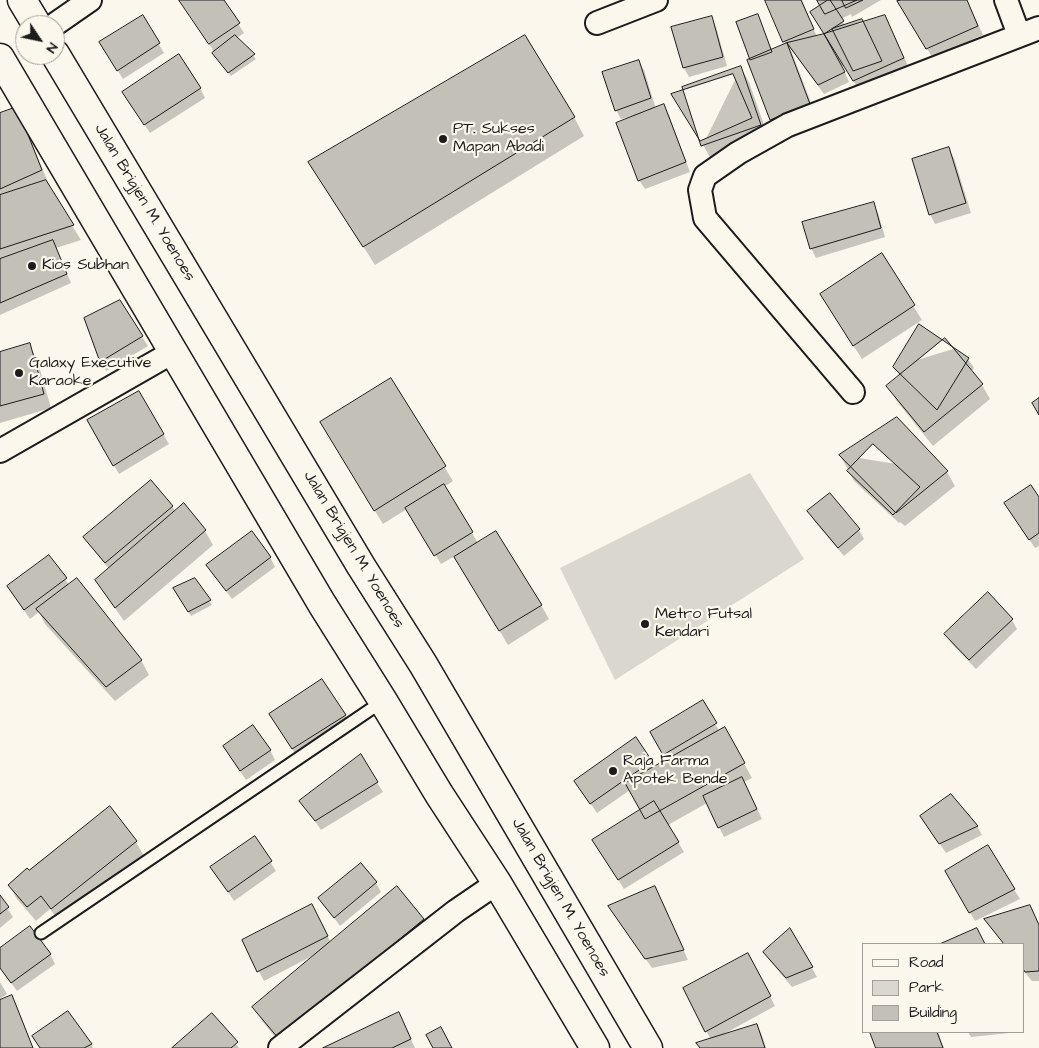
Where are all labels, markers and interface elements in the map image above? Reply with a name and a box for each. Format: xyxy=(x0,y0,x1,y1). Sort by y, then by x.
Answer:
north arrow xyxy=(15,15,65,65)
text: N xyxy=(41,39,62,57)
place label: PT. Sukses Mapan Abadi xyxy=(453,120,544,158)
street label: Jalan Brigjen M. Yoenoes xyxy=(89,121,199,285)
marker: PT. Sukses Mapan Abadi xyxy=(437,133,449,145)
place label: Kios Subhan xyxy=(42,256,129,276)
marker: Kios Subhan xyxy=(26,260,38,272)
place label: Galaxy Executive Karaoke xyxy=(29,354,151,392)
marker: Galaxy Executive Karaoke xyxy=(13,367,25,379)
street label: Jalan Brigjen M. Yoenoes xyxy=(298,468,408,632)
place label: Metro Futsal Kendari xyxy=(655,605,752,643)
marker: Metro Futsal Kendari xyxy=(639,618,651,630)
place label: Raja Farma Apotek Bende xyxy=(623,752,727,790)
marker: Raja Farma Apotek Bende xyxy=(607,765,619,777)
street label: Jalan Brigjen M. Yoenoes xyxy=(507,815,613,981)
legend xyxy=(862,943,1024,1033)
text: Road xyxy=(909,952,943,973)
text: Park xyxy=(909,977,944,998)
text: Building xyxy=(909,1002,957,1023)

